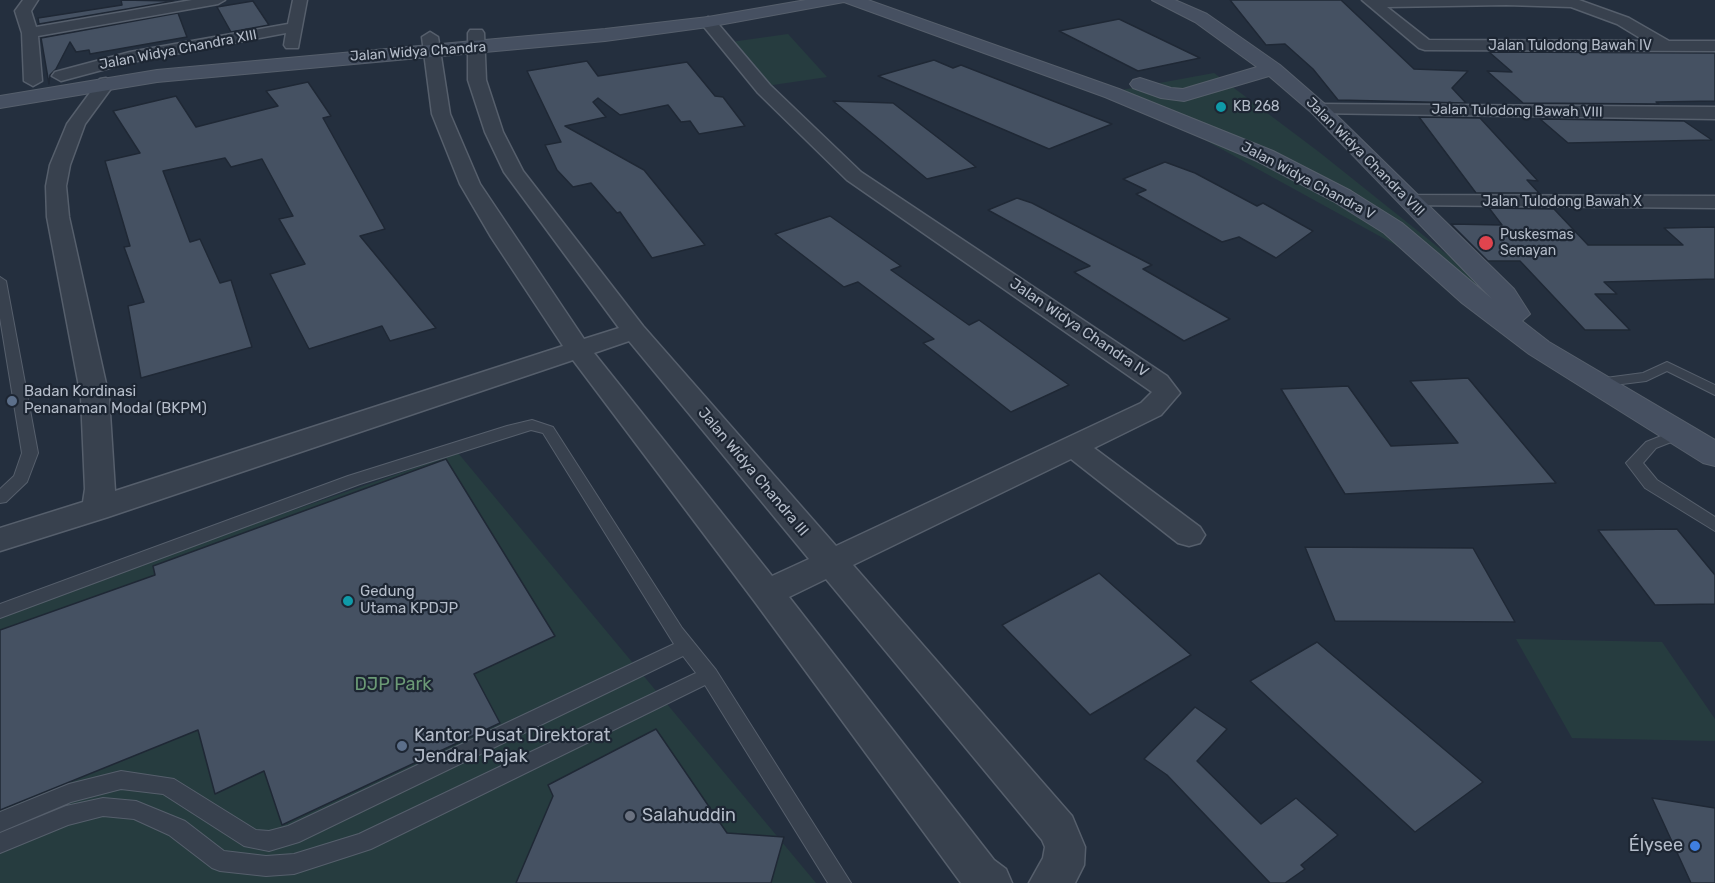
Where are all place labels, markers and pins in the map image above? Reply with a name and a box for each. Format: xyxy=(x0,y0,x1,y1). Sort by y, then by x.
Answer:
place label: KB 268 xyxy=(1233,99,1280,115)
marker: KB 268 xyxy=(1214,100,1228,114)
place label: Puskesmas Senayan xyxy=(1500,227,1574,260)
marker: Puskesmas Senayan xyxy=(1477,234,1495,252)
place label: Badan Kordinasi Penanaman Modal (BKPM) xyxy=(24,383,207,418)
marker: Badan Kordinasi Penanaman Modal (BKPM) xyxy=(5,394,19,408)
place label: Gedung Utama KPDJP xyxy=(360,583,458,618)
marker: Gedung Utama KPDJP xyxy=(341,594,355,608)
place label: Kantor Pusat Direktorat Jendral Pajak xyxy=(414,725,611,768)
marker: Kantor Pusat Direktorat Jendral Pajak xyxy=(395,739,409,753)
place label: Salahuddin xyxy=(642,805,736,827)
marker: Salahuddin xyxy=(623,809,637,823)
place label: Élysee xyxy=(1629,835,1683,857)
marker: Élysee xyxy=(1688,839,1702,853)

